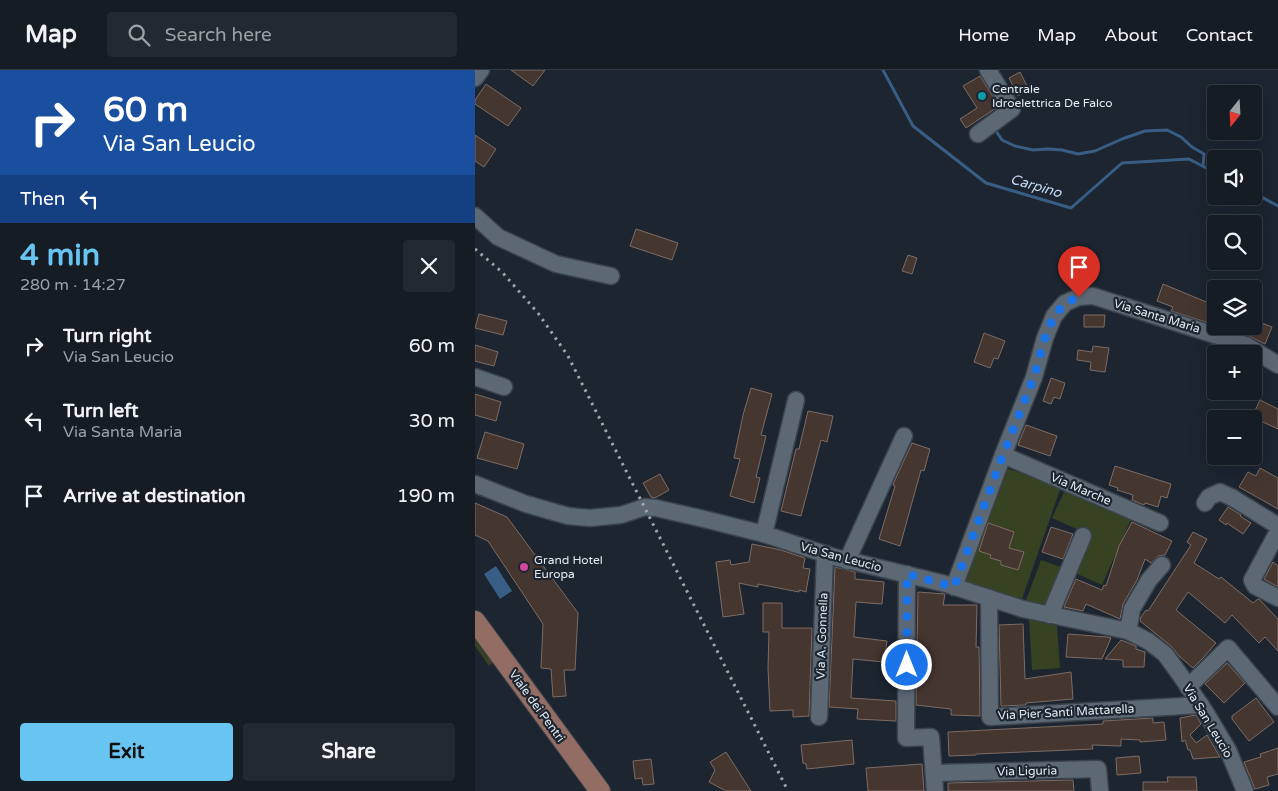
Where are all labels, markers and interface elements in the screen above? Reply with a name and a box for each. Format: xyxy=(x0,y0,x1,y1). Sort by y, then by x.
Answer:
search box xyxy=(107,12,457,57)
text: Map xyxy=(25,20,77,49)
icon: search xyxy=(125,21,153,49)
text: Search here xyxy=(165,24,272,46)
text: Home xyxy=(958,24,1009,46)
text: Map xyxy=(1037,24,1076,46)
text: About xyxy=(1104,24,1158,46)
text: Contact xyxy=(1186,24,1253,46)
place label: Centrale Idroelettrica De Falco xyxy=(992,82,1113,110)
north arrow xyxy=(1207,85,1263,140)
map controls xyxy=(1207,85,1262,465)
text: 60 m xyxy=(103,89,188,131)
icon: right xyxy=(20,90,85,155)
marker: Centrale Idroelettrica De Falco xyxy=(976,90,988,102)
text: Via San Leucio xyxy=(103,131,256,157)
button: sound xyxy=(1207,150,1262,205)
water label: Carpino xyxy=(1009,171,1065,202)
icon: left xyxy=(75,185,103,213)
text: Then xyxy=(20,188,65,210)
button: search xyxy=(1207,215,1262,270)
text: 4 min xyxy=(20,237,100,274)
button: close xyxy=(403,240,455,292)
pin xyxy=(1058,246,1100,297)
icon: arrive xyxy=(1065,253,1093,281)
text: 280 m · 14:27 xyxy=(20,275,126,295)
button: layers xyxy=(1207,280,1262,335)
street label: Via Santa Maria xyxy=(1112,296,1202,336)
text: Turn right xyxy=(63,325,151,347)
icon: right xyxy=(20,332,48,360)
text: 60 m xyxy=(409,335,455,357)
button: + xyxy=(1207,345,1262,400)
text: Via San Leucio xyxy=(63,347,174,367)
text: Turn left xyxy=(63,400,139,422)
icon: left xyxy=(20,407,48,435)
text: 30 m xyxy=(409,410,455,432)
button: − xyxy=(1207,410,1262,465)
text: Via Santa Maria xyxy=(63,422,182,442)
street label: Via Marche xyxy=(1049,470,1114,508)
icon: arrive xyxy=(20,482,48,510)
text: Arrive at destination xyxy=(63,485,246,507)
text: 190 m xyxy=(397,485,455,507)
street label: Via San Leucio xyxy=(799,539,883,575)
place label: Grand Hotel Europa xyxy=(534,553,603,581)
marker: Grand Hotel Europa xyxy=(518,561,530,573)
street label: Via A. Gonnella xyxy=(813,592,831,680)
position arrow xyxy=(880,638,932,690)
street label: Viale dei Pentri xyxy=(506,667,568,745)
street label: Via San Leucio xyxy=(1181,682,1235,760)
street label: Via Pier Santi Mattarella xyxy=(997,701,1135,723)
button: Exit xyxy=(20,723,233,781)
button: Share xyxy=(243,723,455,781)
street label: Via Liguria xyxy=(997,763,1057,779)

